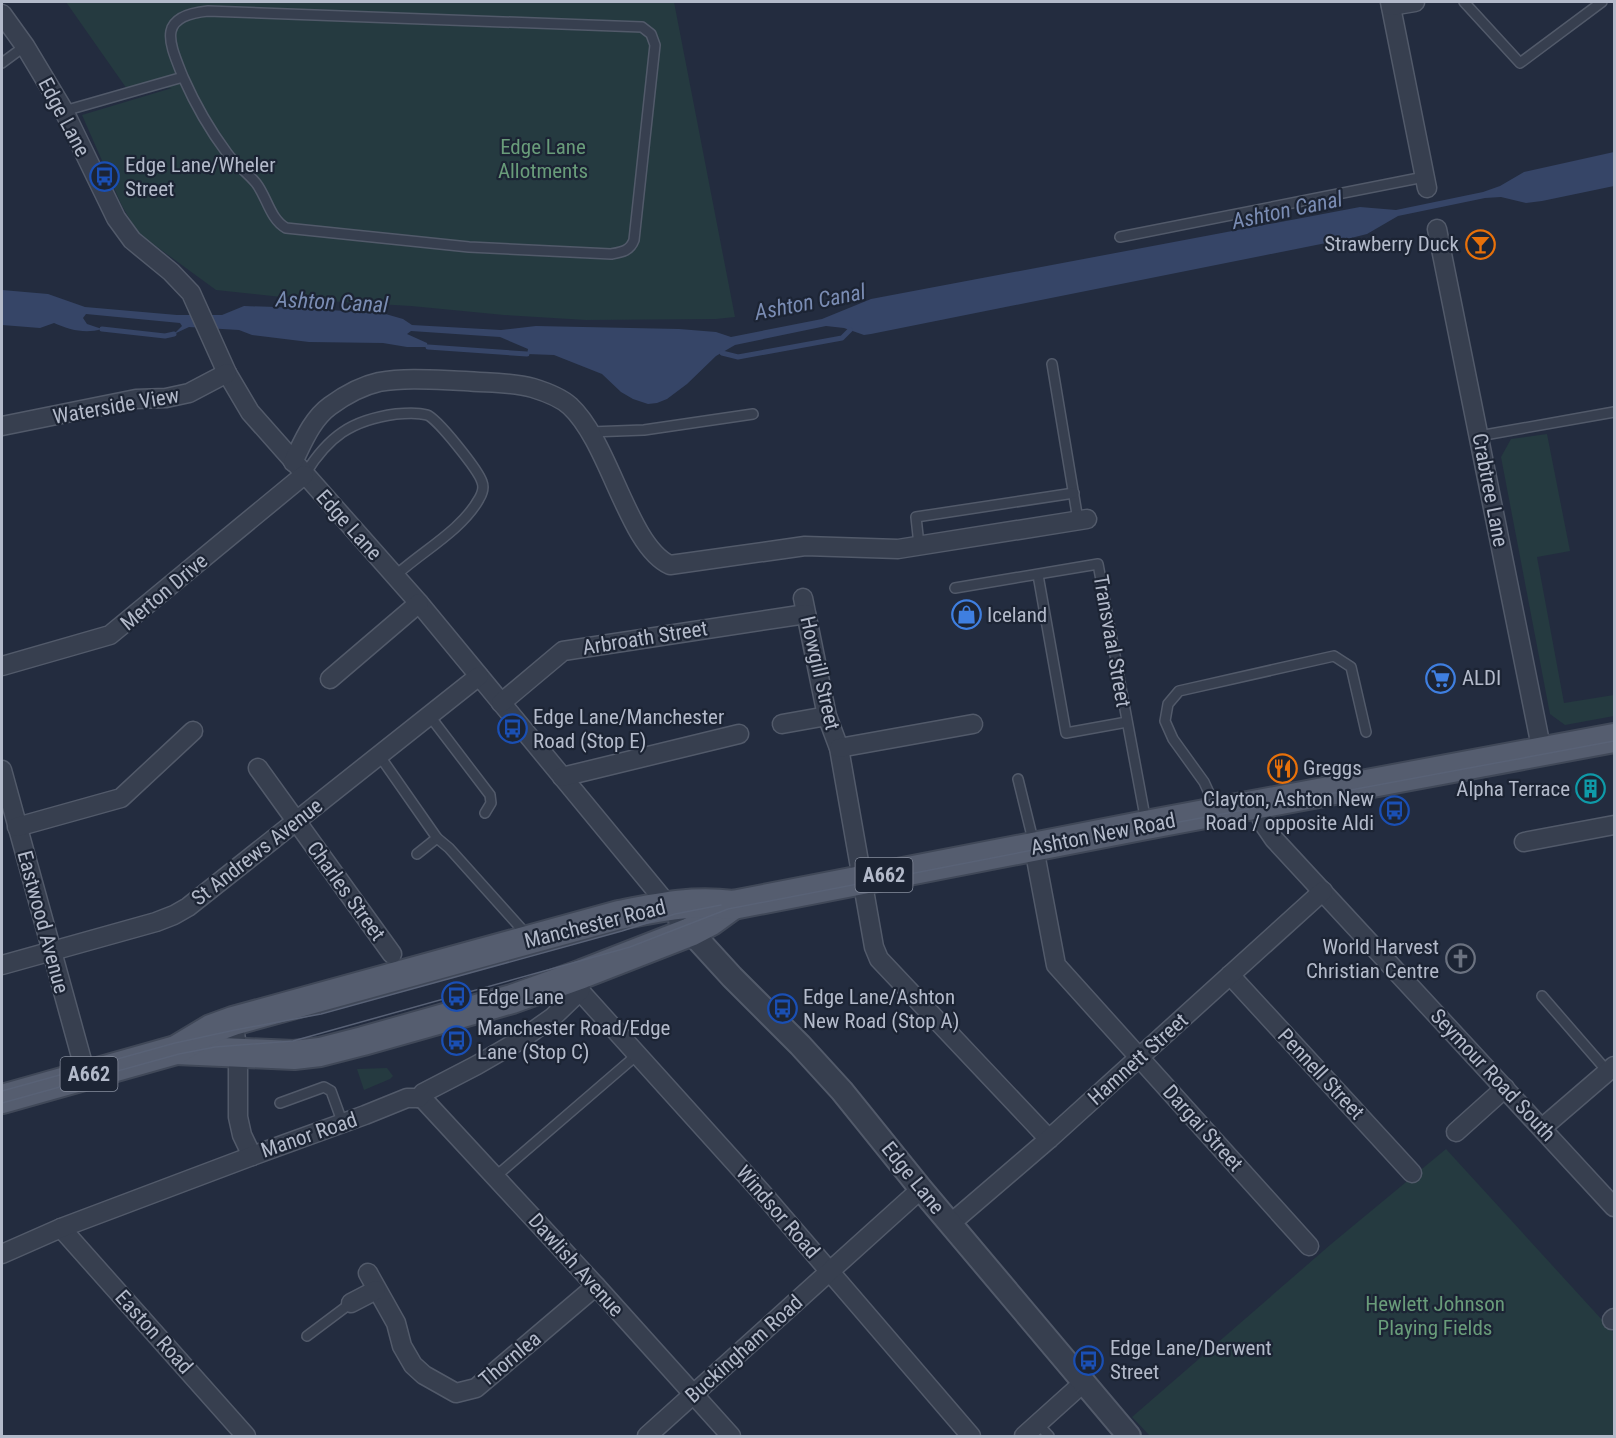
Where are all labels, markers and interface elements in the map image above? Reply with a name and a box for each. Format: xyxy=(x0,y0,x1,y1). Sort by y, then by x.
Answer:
street label: Edge Lane xyxy=(33,74,95,161)
park label: Edge Lane Allotments xyxy=(498,135,588,183)
place label: Edge Lane/Wheler Street xyxy=(125,153,276,201)
bus stop icon: Edge Lane/Wheler Street xyxy=(88,161,120,193)
water label: Ashton Canal xyxy=(1229,186,1346,234)
bar icon: Strawberry Duck xyxy=(1464,228,1496,260)
place label: Strawberry Duck xyxy=(1324,232,1460,256)
water label: Ashton Canal xyxy=(752,279,869,325)
water label: Ashton Canal xyxy=(274,287,390,317)
street label: Waterside View xyxy=(51,383,181,429)
street label: Crabtree Lane xyxy=(1467,431,1513,549)
street label: Edge Lane xyxy=(311,485,387,565)
street label: Merton Drive xyxy=(116,549,212,635)
street label: Transvaal Street xyxy=(1089,573,1135,709)
shop icon: Iceland xyxy=(950,599,982,631)
place label: Iceland xyxy=(987,603,1047,627)
street label: Howgill Street xyxy=(795,614,845,732)
street label: Arbroath Street xyxy=(581,616,709,660)
supermarket icon: ALDI xyxy=(1425,662,1457,694)
place label: ALDI xyxy=(1462,666,1501,690)
place label: Edge Lane/Manchester Road (Stop E) xyxy=(533,705,724,753)
bus stop icon: Edge Lane/Manchester Road (Stop E) xyxy=(496,713,528,745)
restaurant icon: Greggs xyxy=(1266,752,1298,784)
place label: Greggs xyxy=(1303,756,1362,780)
building icon: Alpha Terrace xyxy=(1575,773,1607,805)
place label: Alpha Terrace xyxy=(1456,777,1570,801)
place label: Clayton, Ashton New Road / opposite Aldi xyxy=(1203,787,1374,835)
street label: St Andrews Avenue xyxy=(187,793,327,910)
bus stop icon: Clayton, Ashton New Road / opposite Aldi xyxy=(1379,795,1411,827)
street label: Ashton New Road xyxy=(1029,808,1177,860)
street label: Charles Street xyxy=(302,837,390,945)
street label: Eastwood Avenue xyxy=(12,848,74,996)
road number: A662 xyxy=(856,858,912,892)
street label: Manchester Road xyxy=(522,895,668,953)
place label: World Harvest Christian Centre xyxy=(1306,935,1439,983)
church icon: World Harvest Christian Centre xyxy=(1444,943,1476,975)
bus stop icon: Edge Lane xyxy=(441,981,473,1013)
place label: Edge Lane xyxy=(478,985,564,1009)
place label: Edge Lane/Ashton New Road (Stop A) xyxy=(803,985,959,1033)
bus stop icon: Edge Lane/Ashton New Road (Stop A) xyxy=(766,993,798,1025)
street label: Seymour Road South xyxy=(1426,1004,1560,1146)
street label: Hamnett Street xyxy=(1083,1008,1193,1110)
place label: Manchester Road/Edge Lane (Stop C) xyxy=(477,1016,671,1064)
bus stop icon: Manchester Road/Edge Lane (Stop C) xyxy=(440,1024,472,1056)
street label: Pennell Street xyxy=(1273,1024,1369,1124)
road number: A662 xyxy=(60,1057,118,1091)
street label: Dargai Street xyxy=(1158,1080,1248,1176)
street label: Manor Road xyxy=(258,1107,360,1163)
street label: Edge Lane xyxy=(877,1137,949,1219)
street label: Windsor Road xyxy=(731,1161,825,1263)
street label: Dawlish Avenue xyxy=(523,1209,629,1322)
street label: Easton Road xyxy=(110,1285,198,1379)
street label: Buckingham Road xyxy=(681,1290,807,1408)
park label: Hewlett Johnson Playing Fields xyxy=(1365,1292,1505,1340)
street label: Thornlea xyxy=(474,1326,546,1392)
place label: Edge Lane/Derwent Street xyxy=(1110,1336,1272,1384)
bus stop icon: Edge Lane/Derwent Street xyxy=(1073,1344,1105,1376)

